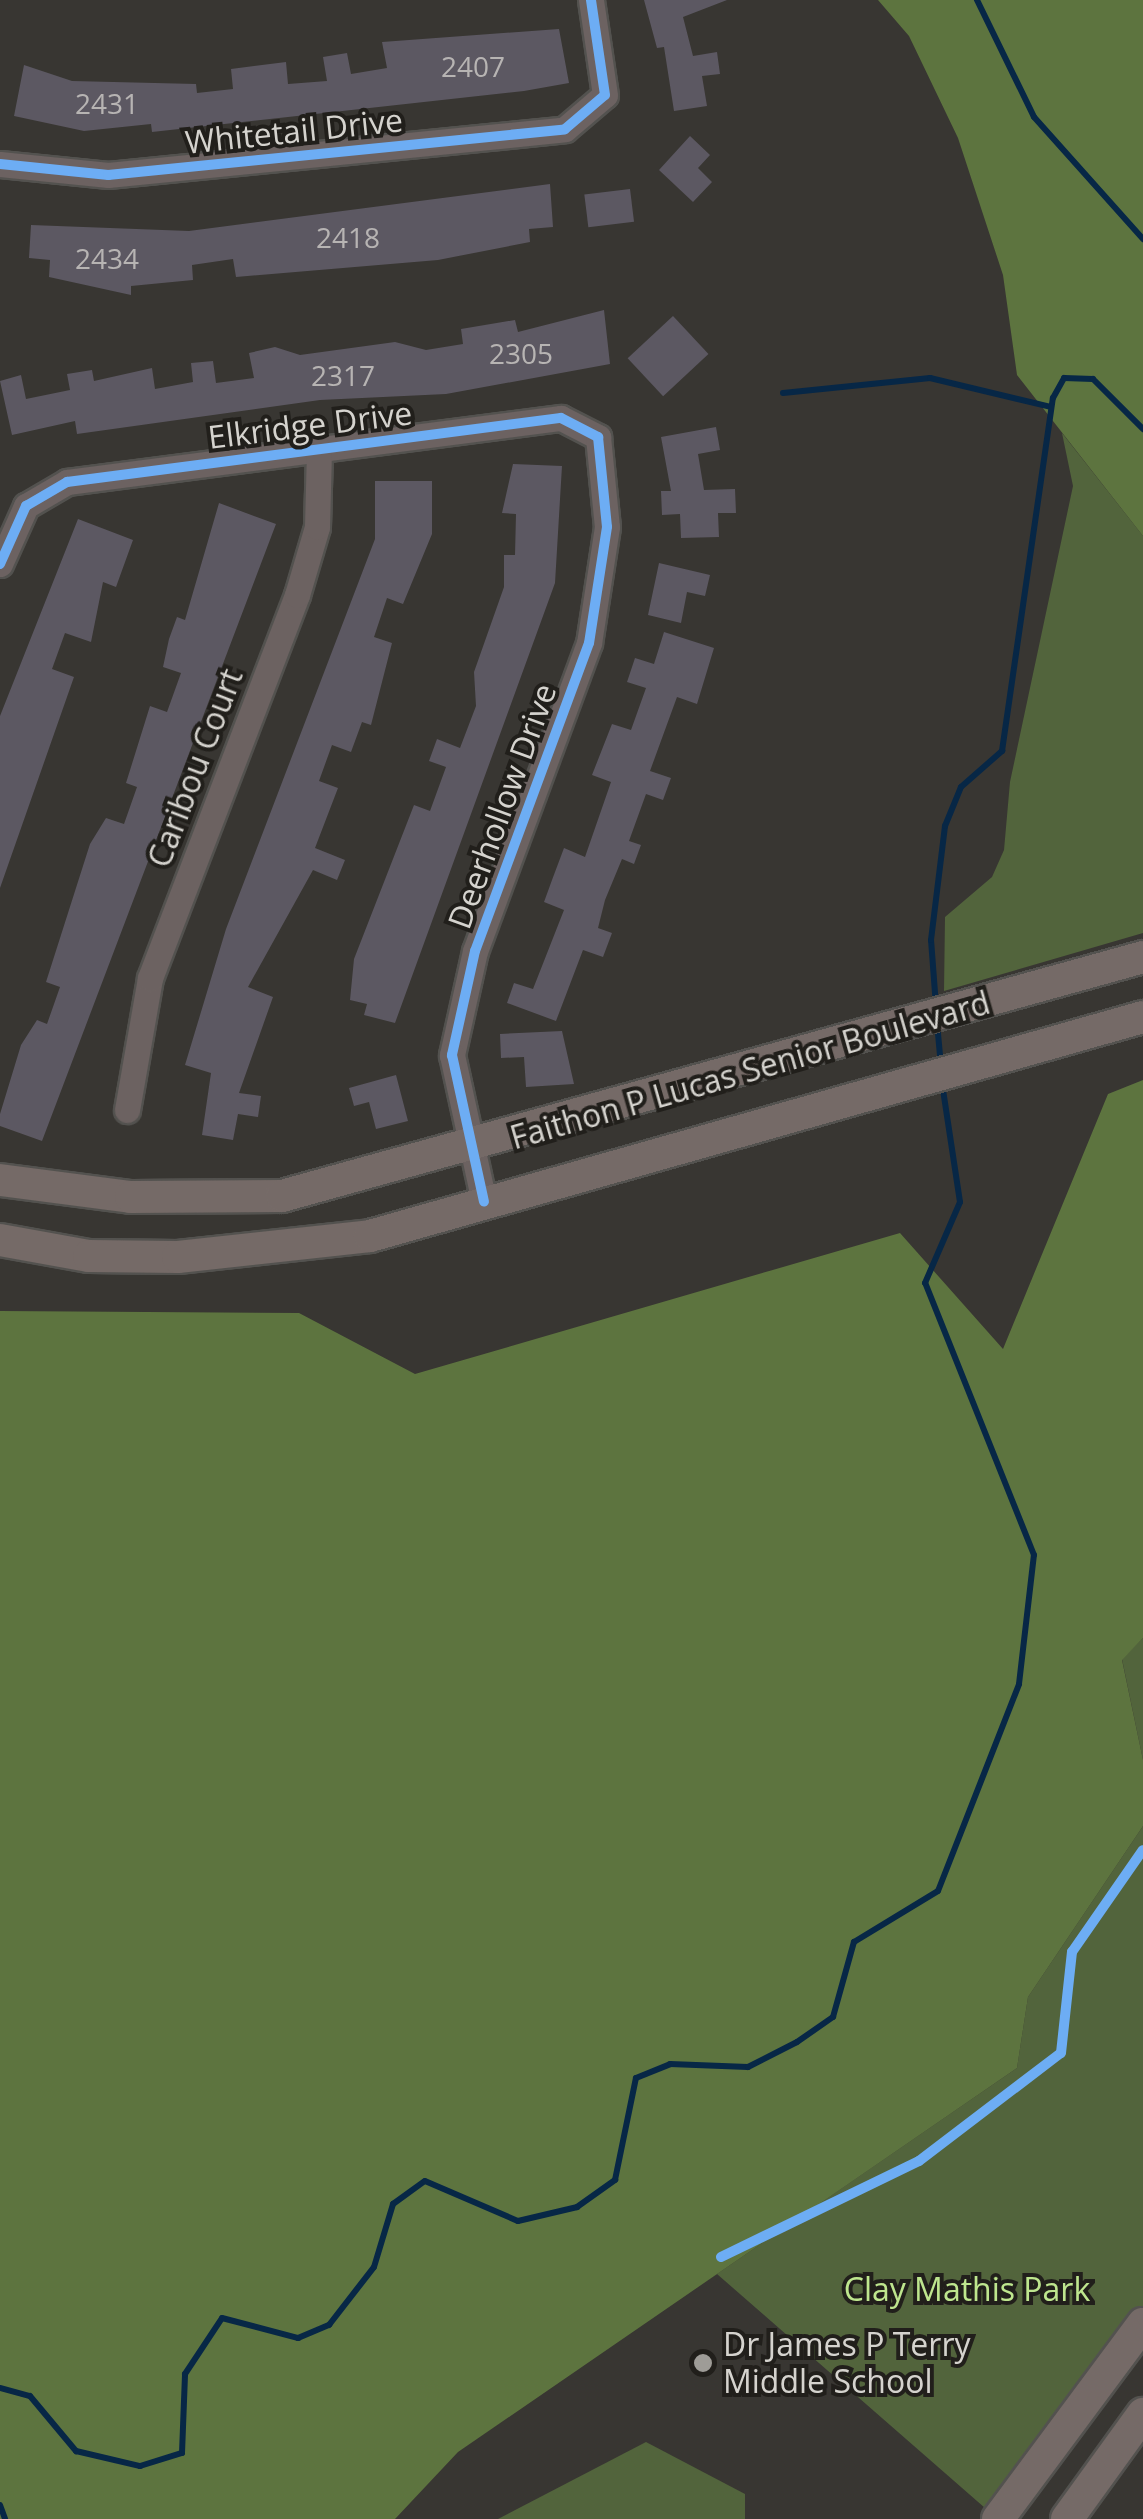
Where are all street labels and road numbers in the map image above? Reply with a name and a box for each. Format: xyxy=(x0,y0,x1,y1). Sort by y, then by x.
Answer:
street label: Whitetail Drive xyxy=(183,100,405,162)
street label: Elkridge Drive xyxy=(206,393,414,457)
street label: Caribou Court xyxy=(140,663,250,873)
street label: Deerhollow Drive xyxy=(440,678,564,934)
street label: Faithon P Lucas Senior Boulevard xyxy=(506,983,994,1157)

